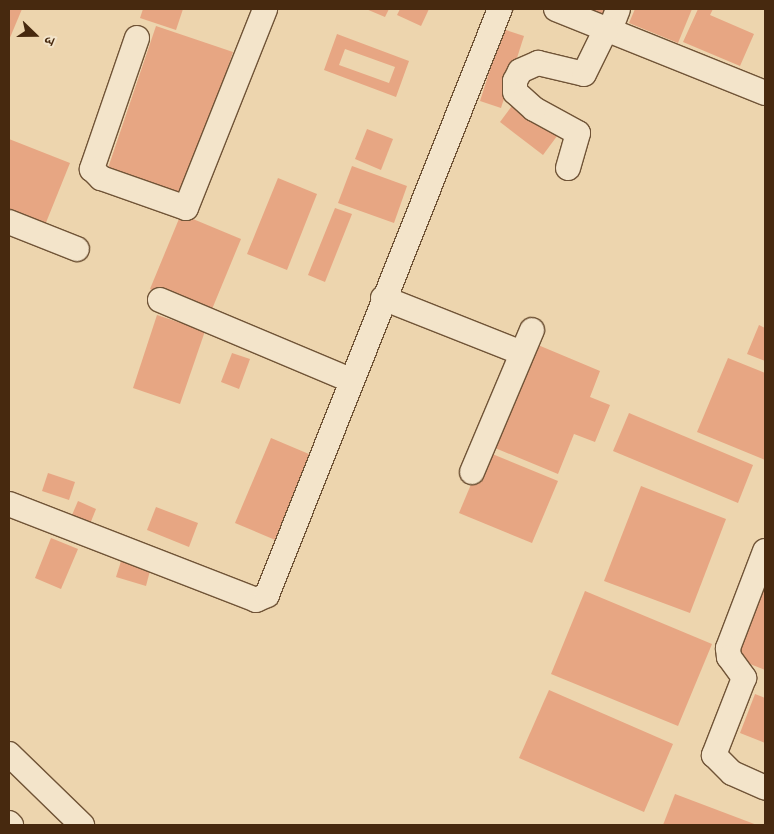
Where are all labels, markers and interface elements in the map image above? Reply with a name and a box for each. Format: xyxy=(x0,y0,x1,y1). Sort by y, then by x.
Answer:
north arrow xyxy=(10,10,60,60)
text: उ xyxy=(41,35,57,47)

